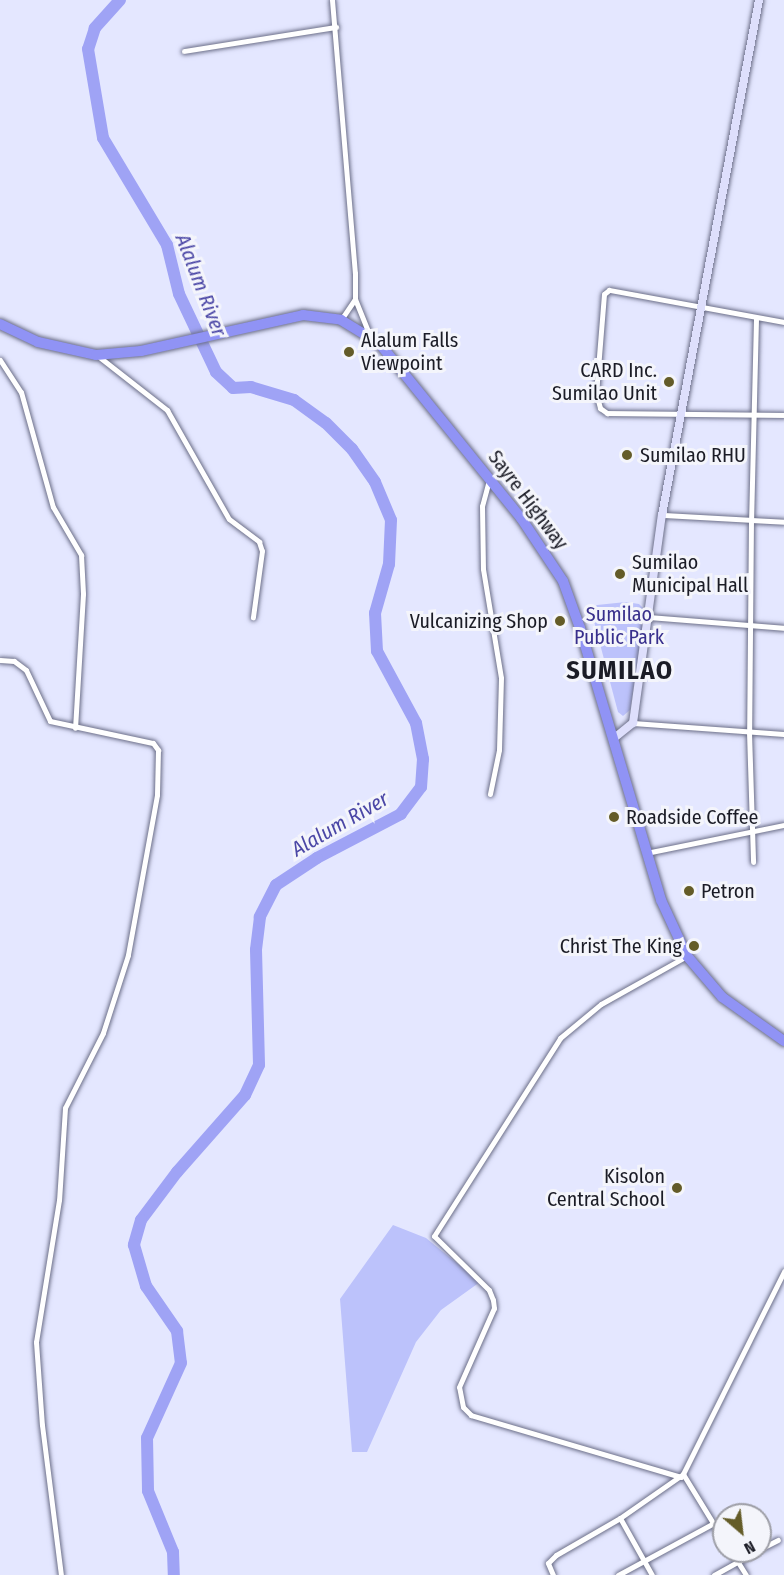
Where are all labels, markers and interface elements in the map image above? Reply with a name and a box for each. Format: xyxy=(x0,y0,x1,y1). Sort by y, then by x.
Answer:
water label: Alalum River xyxy=(170,230,232,340)
place label: Alalum Falls Viewpoint xyxy=(361,328,458,375)
marker: Alalum Falls Viewpoint xyxy=(342,345,356,359)
place label: CARD Inc. Sumilao Unit xyxy=(552,358,657,405)
marker: CARD Inc. Sumilao Unit xyxy=(662,375,676,389)
place label: Sumilao RHU xyxy=(640,443,746,467)
street label: Sayre Highway xyxy=(483,446,573,554)
marker: Sumilao RHU xyxy=(618,446,636,464)
place label: Sumilao Municipal Hall xyxy=(632,550,748,597)
marker: Sumilao Municipal Hall xyxy=(613,567,627,581)
park label: Sumilao Public Park xyxy=(574,602,664,649)
place label: Vulcanizing Shop xyxy=(410,609,548,633)
marker: Vulcanizing Shop xyxy=(553,614,567,628)
district label: SUMILAO xyxy=(566,655,674,687)
water label: Alalum River xyxy=(287,786,393,862)
place label: Roadside Coffee xyxy=(626,805,758,829)
marker: Roadside Coffee xyxy=(607,810,621,824)
place label: Petron xyxy=(701,879,755,903)
marker: Petron xyxy=(682,884,696,898)
place label: Christ The King xyxy=(560,934,682,958)
marker: Christ The King xyxy=(687,939,701,953)
place label: Kisolon Central School xyxy=(547,1164,665,1211)
marker: Kisolon Central School xyxy=(670,1181,684,1195)
north arrow xyxy=(712,1503,772,1563)
text: N xyxy=(741,1537,758,1558)

